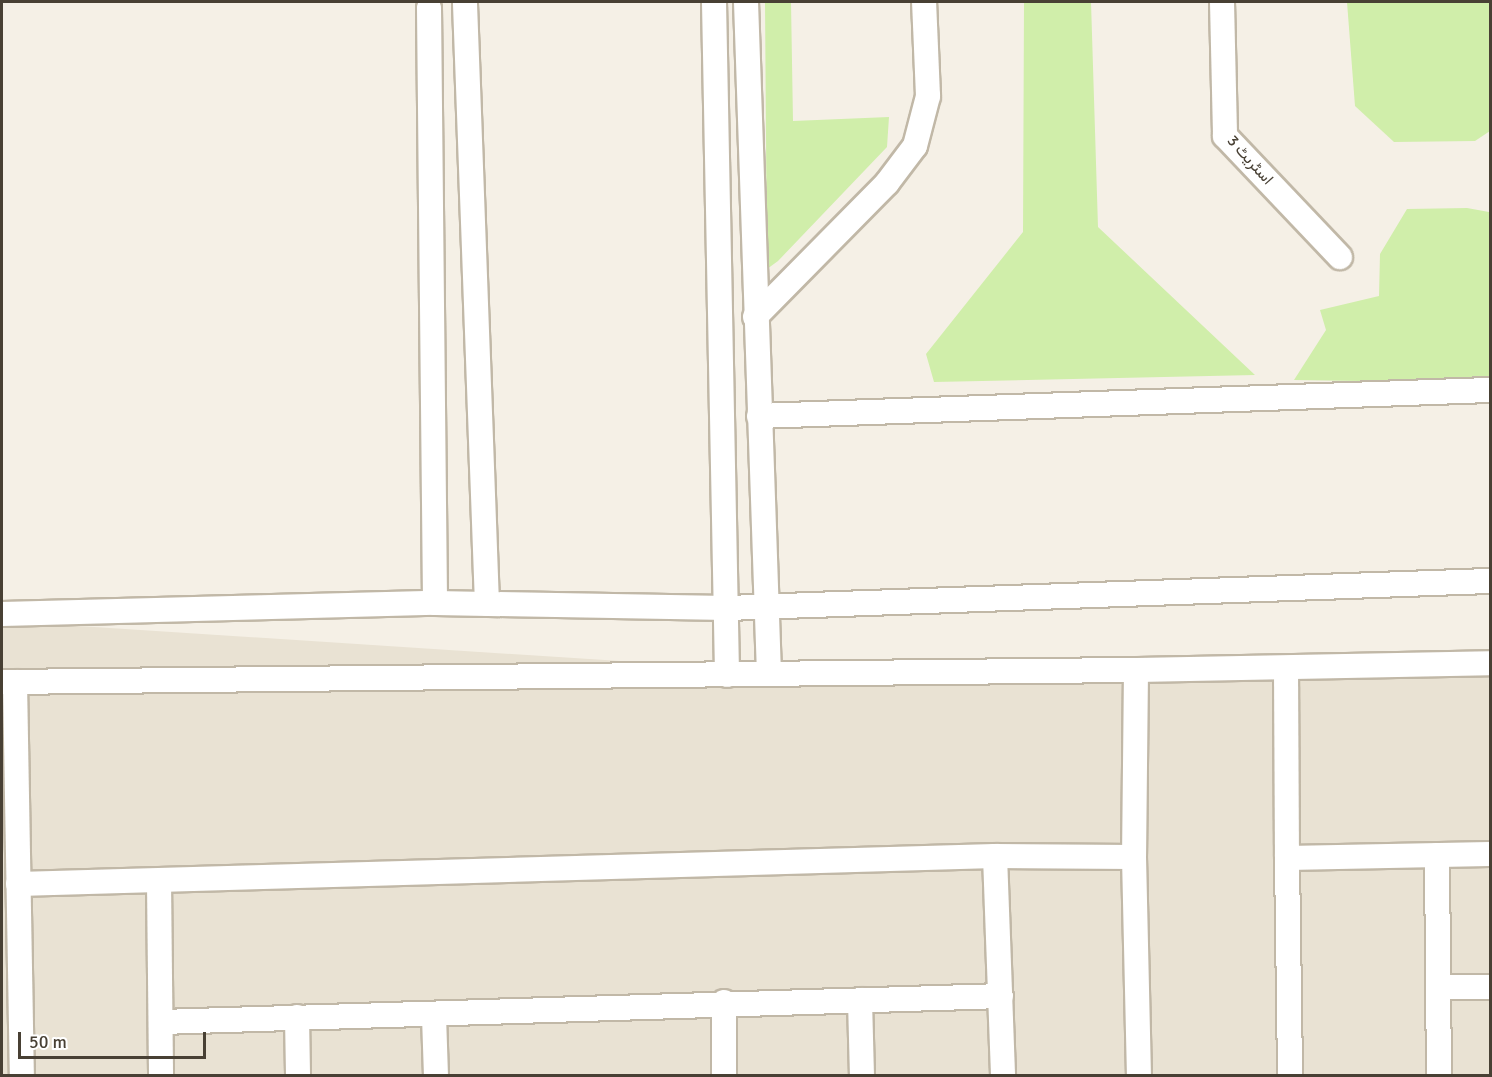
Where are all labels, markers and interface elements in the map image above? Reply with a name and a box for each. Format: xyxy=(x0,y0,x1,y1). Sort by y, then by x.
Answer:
street label: اسٹریٹ 3 xyxy=(1223,131,1277,189)
scale bar xyxy=(21,1020,208,1058)
text: 50 m xyxy=(29,1031,67,1053)

